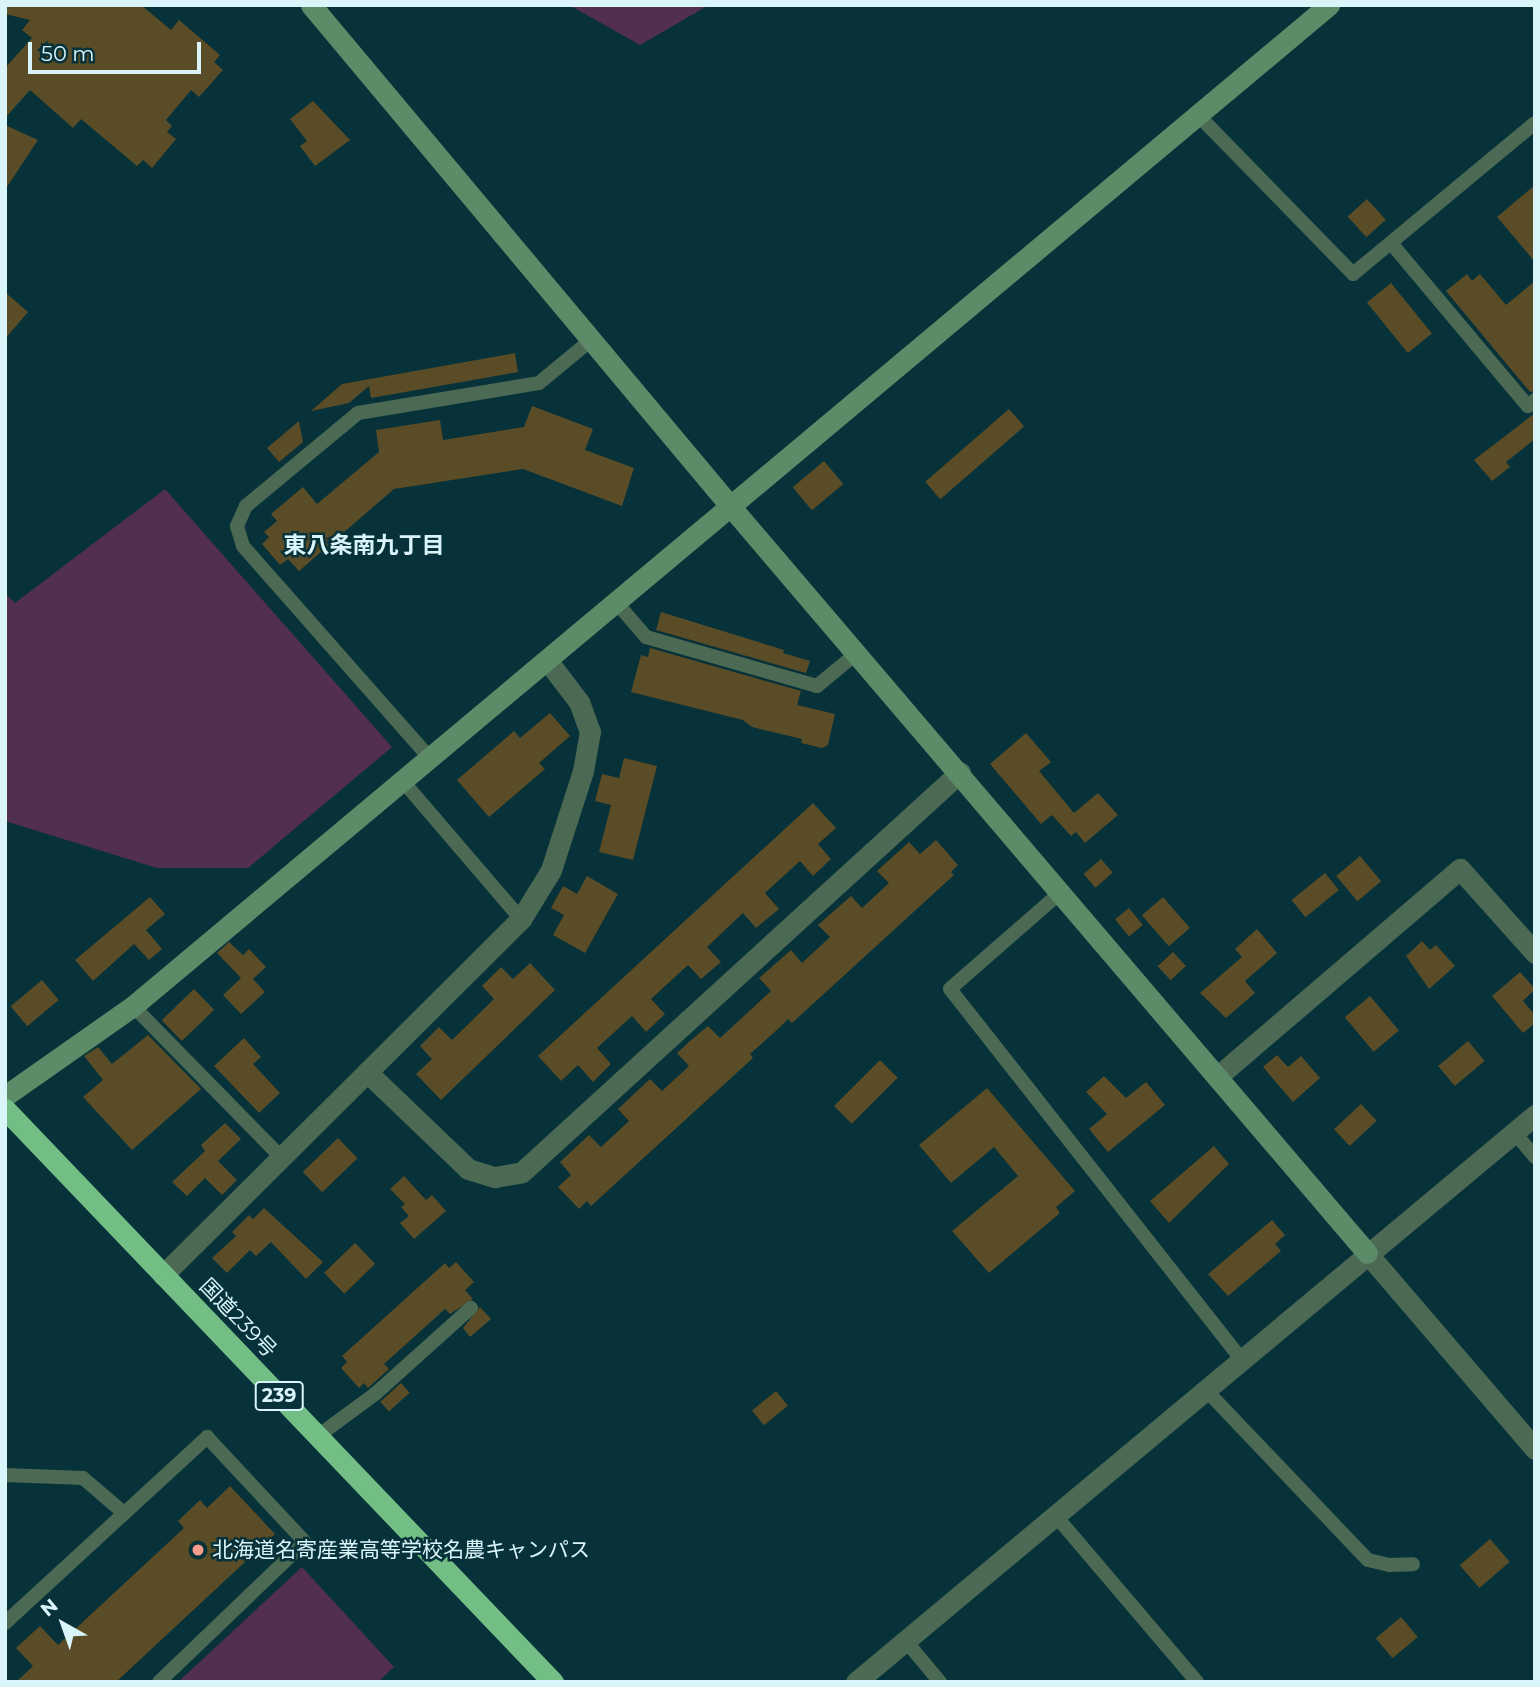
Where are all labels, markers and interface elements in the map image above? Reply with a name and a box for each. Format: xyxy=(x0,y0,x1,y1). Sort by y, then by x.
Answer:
scale bar xyxy=(32,28,205,72)
text: 50 m xyxy=(41,41,95,66)
district label: 東八条南九丁目 xyxy=(284,531,444,559)
street label: 国道239号 xyxy=(194,1273,282,1363)
road number: 239 xyxy=(254,1380,304,1412)
place label: 北海道名寄産業高等学校名農キャンパス xyxy=(212,1537,590,1563)
marker: 北海道名寄産業高等学校名農キャンパス xyxy=(190,1542,206,1558)
north arrow xyxy=(28,1589,98,1659)
text: N xyxy=(36,1594,62,1621)

